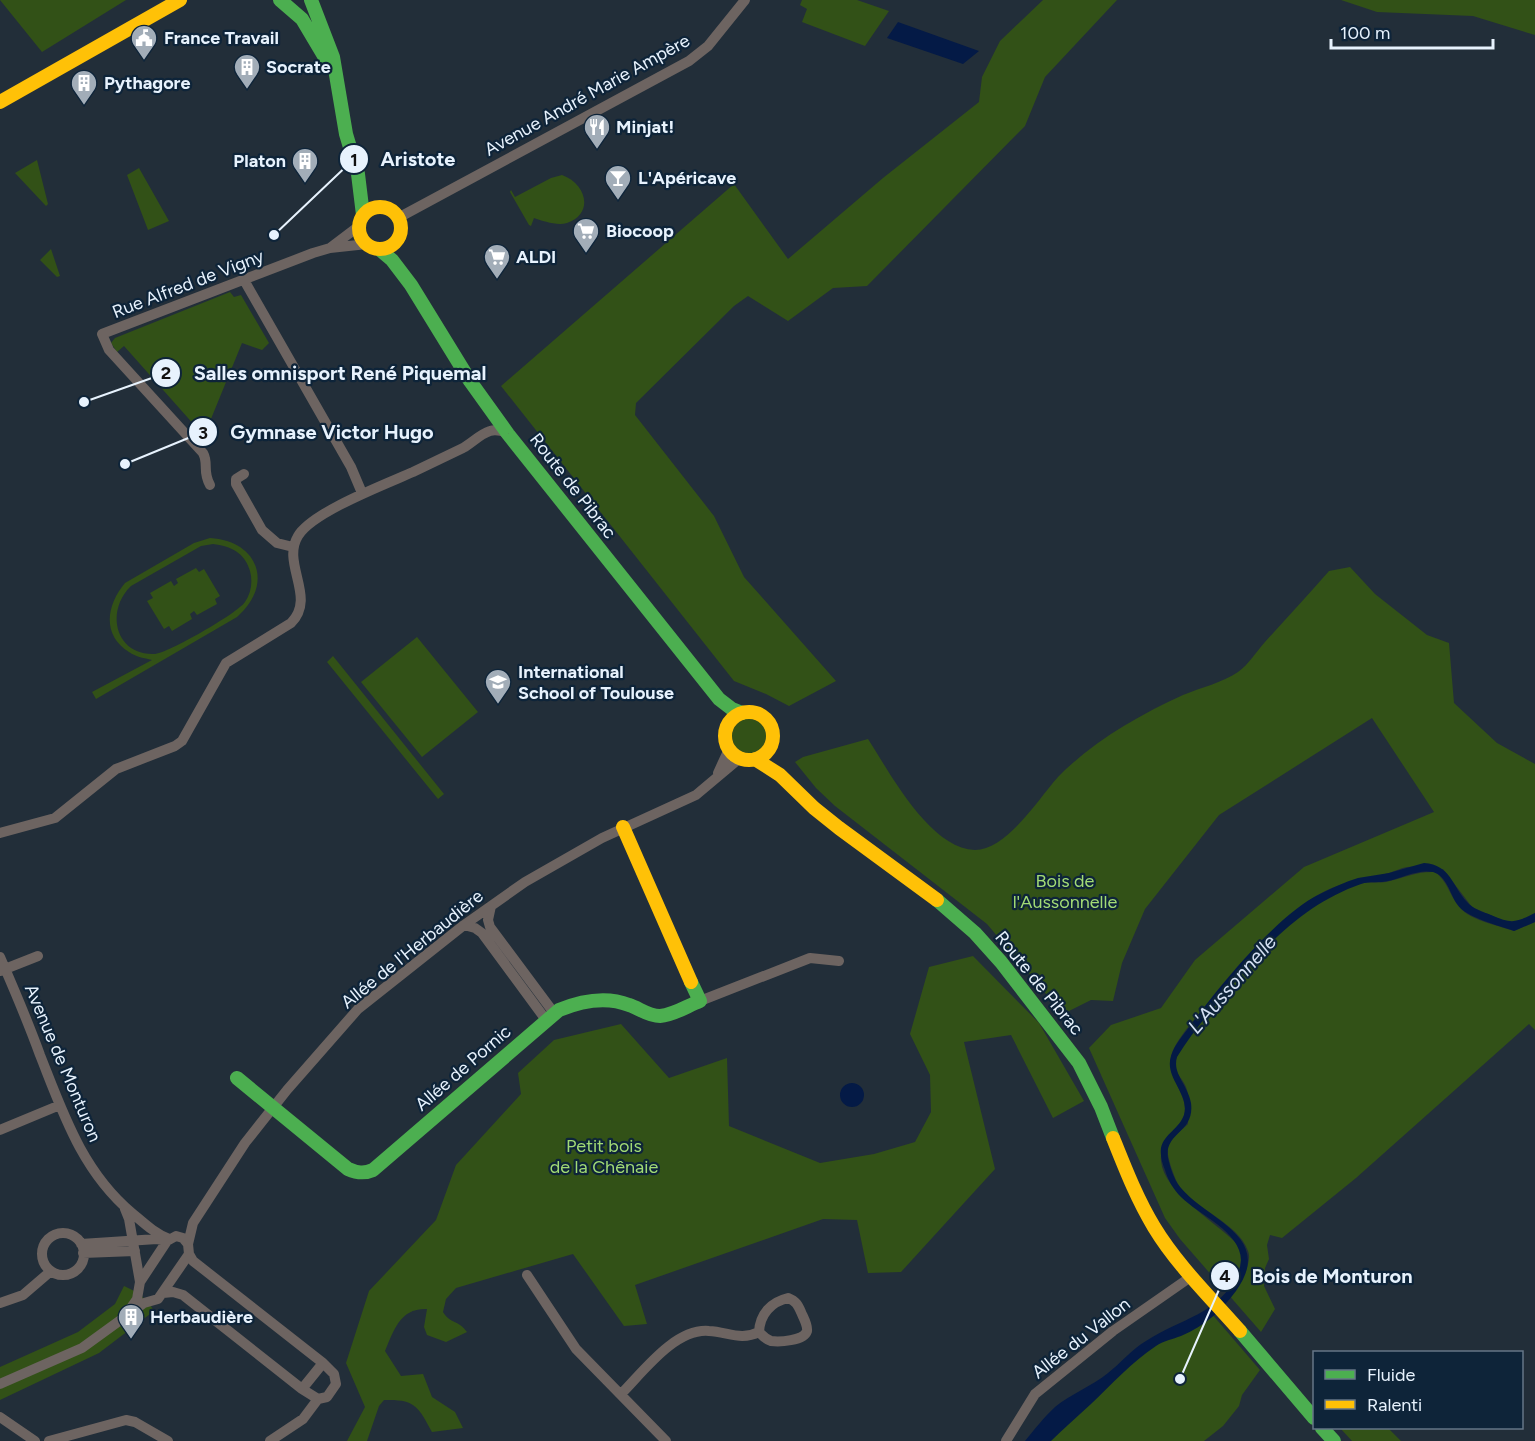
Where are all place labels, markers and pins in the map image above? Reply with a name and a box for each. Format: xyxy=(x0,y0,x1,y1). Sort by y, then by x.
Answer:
public building icon: France Travail xyxy=(129,23,159,61)
place label: France Travail xyxy=(164,27,279,49)
building icon: Socrate xyxy=(232,52,262,90)
place label: Socrate xyxy=(266,56,331,78)
building icon: Pythagore xyxy=(69,68,99,106)
place label: Pythagore xyxy=(104,72,190,94)
restaurant icon: Minjat! xyxy=(582,112,612,150)
place label: Minjat! xyxy=(616,116,674,138)
callout: Aristote xyxy=(339,140,467,178)
building icon: Platon xyxy=(290,146,320,184)
place label: Platon xyxy=(233,150,286,172)
bar icon: L'Apéricave xyxy=(603,163,633,201)
place label: L'Apéricave xyxy=(638,167,736,189)
supermarket icon: Biocoop xyxy=(571,216,601,254)
place label: Biocoop xyxy=(606,220,674,242)
supermarket icon: ALDI xyxy=(482,242,512,280)
place label: ALDI xyxy=(516,246,556,268)
callout: Salles omnisport René Piquemal xyxy=(151,354,498,392)
callout: Gymnase Victor Hugo xyxy=(188,413,446,451)
place label: International School of Toulouse xyxy=(518,661,674,704)
school or university icon: International School of Toulouse xyxy=(483,667,513,705)
callout: Bois de Monturon xyxy=(1210,1257,1425,1295)
building icon: Herbaudière xyxy=(116,1302,146,1340)
place label: Herbaudière xyxy=(150,1306,253,1328)

